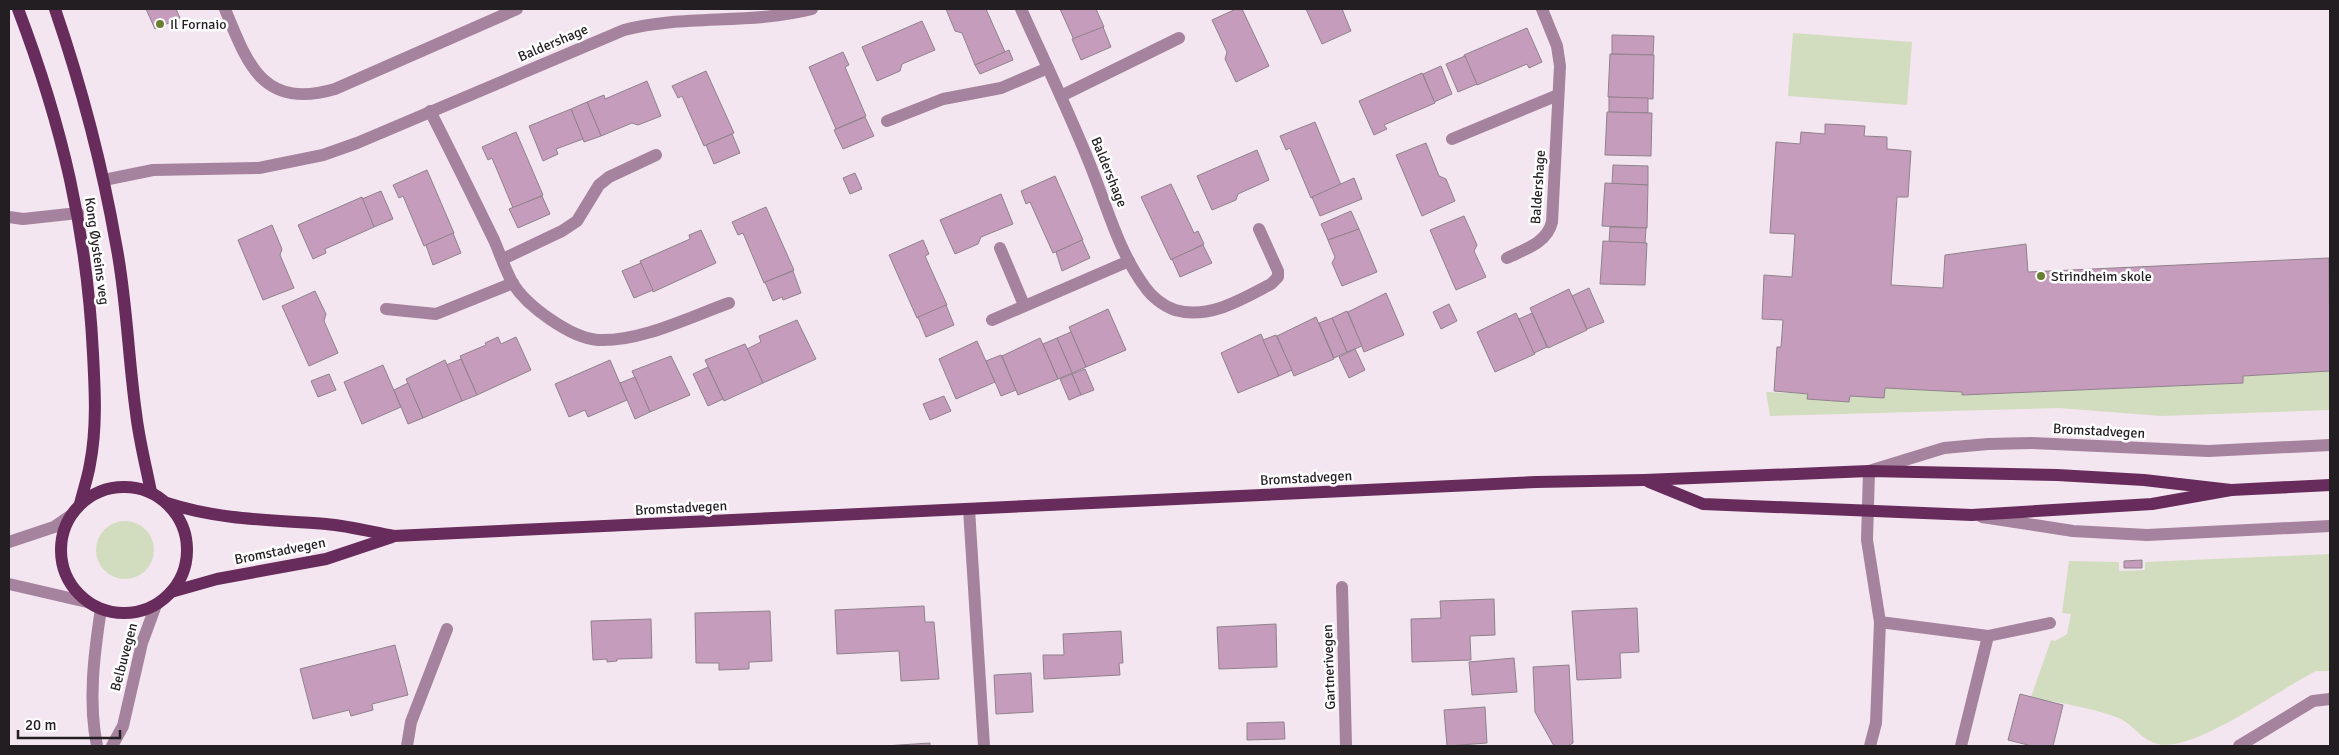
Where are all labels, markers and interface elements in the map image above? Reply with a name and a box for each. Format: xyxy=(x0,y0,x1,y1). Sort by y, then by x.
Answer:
place label: Il Fornaio xyxy=(170,16,226,33)
marker: Il Fornaio xyxy=(154,18,166,30)
street label: Baldershage xyxy=(515,21,591,65)
street label: Baldershage xyxy=(1087,134,1131,210)
street label: Baldershage xyxy=(1527,149,1549,225)
street label: Kong Øysteins veg xyxy=(81,196,113,306)
place label: Strindheim skole xyxy=(2051,268,2152,285)
marker: Strindheim skole xyxy=(2035,270,2047,282)
street label: Bromstadvegen xyxy=(2052,420,2146,442)
street label: Bromstadvegen xyxy=(1259,467,1353,489)
street label: Bromstadvegen xyxy=(634,497,728,519)
street label: Bromstadvegen xyxy=(233,534,327,568)
street label: Belbuvegen xyxy=(107,621,141,693)
street label: Gartnerivegen xyxy=(1319,624,1339,710)
scale bar xyxy=(18,708,120,740)
text: 20 m xyxy=(25,716,56,734)

